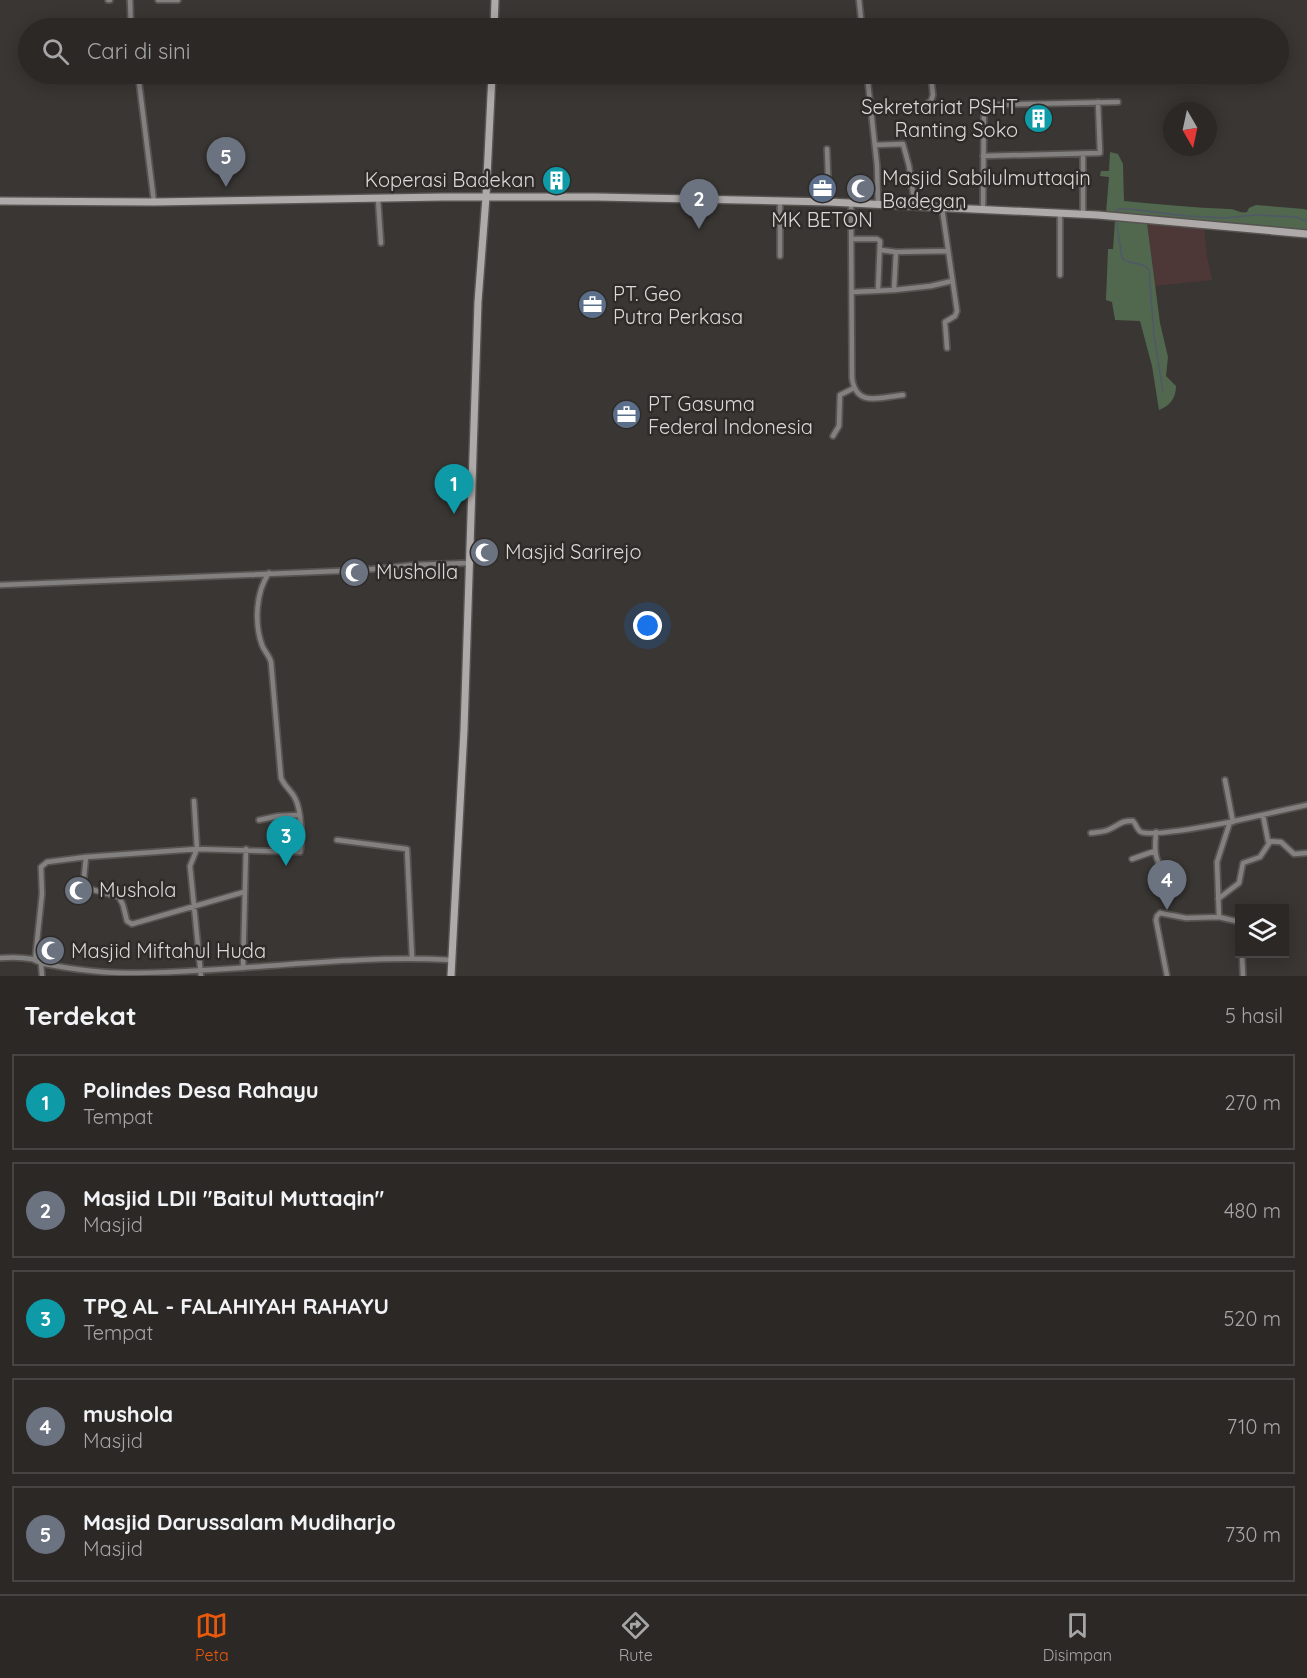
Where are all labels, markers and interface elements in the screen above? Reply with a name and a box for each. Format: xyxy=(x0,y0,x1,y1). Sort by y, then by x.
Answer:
search box xyxy=(18,18,1289,84)
icon: search xyxy=(39,35,72,68)
text: Cari di sini xyxy=(87,37,190,65)
place label: Sekretariat PSHT Ranting Soko xyxy=(861,94,1018,142)
north arrow xyxy=(1163,102,1217,156)
building icon: Sekretariat PSHT Ranting Soko xyxy=(1023,103,1055,135)
pin: 5 xyxy=(206,138,246,187)
building icon: Koperasi Badekan xyxy=(540,164,572,196)
place label: Masjid Sabilulmuttaqin Badegan xyxy=(882,165,1091,213)
place label: Koperasi Badekan xyxy=(365,167,535,192)
office icon: MK BETON xyxy=(806,173,838,205)
mosque icon: Masjid Sabilulmuttaqin Badegan xyxy=(845,173,877,205)
pin: 2 xyxy=(680,180,718,229)
place label: MK BETON xyxy=(771,207,873,232)
place label: PT. Geo Putra Perkasa xyxy=(613,281,743,329)
office icon: PT. Geo Putra Perkasa xyxy=(576,289,608,321)
place label: PT Gasuma Federal Indonesia xyxy=(648,391,813,439)
office icon: PT Gasuma Federal Indonesia xyxy=(611,399,643,431)
pin: 1 xyxy=(434,464,474,514)
mosque icon: Masjid Sarirejo xyxy=(468,536,500,568)
place label: Masjid Sarirejo xyxy=(505,539,642,564)
mosque icon: Musholla xyxy=(339,556,371,588)
place label: Musholla xyxy=(376,559,458,584)
your location xyxy=(633,611,662,640)
pin: 3 xyxy=(266,816,306,866)
pin: 4 xyxy=(1148,860,1186,910)
mosque icon: Mushola xyxy=(62,874,94,906)
place label: Mushola xyxy=(99,877,176,902)
map controls xyxy=(1235,904,1289,958)
button: layers xyxy=(1235,904,1289,958)
mosque icon: Masjid Miftahul Huda xyxy=(34,935,66,967)
place label: Masjid Miftahul Huda xyxy=(71,938,266,963)
text: Terdekat xyxy=(24,999,137,1032)
text: 5 hasil xyxy=(1225,1003,1283,1028)
text: Polindes Desa Rahayu xyxy=(83,1076,319,1104)
text: 1 xyxy=(42,1090,49,1115)
text: 270 m xyxy=(1224,1090,1281,1115)
text: Tempat xyxy=(83,1104,153,1129)
text: Masjid LDII "Baitul Muttaqin" xyxy=(83,1184,384,1212)
text: 2 xyxy=(40,1198,51,1223)
text: 480 m xyxy=(1224,1198,1281,1223)
text: Masjid xyxy=(83,1212,143,1237)
text: TPQ AL - FALAHIYAH RAHAYU xyxy=(83,1292,389,1320)
text: 3 xyxy=(40,1306,51,1331)
text: 520 m xyxy=(1223,1306,1281,1331)
text: Tempat xyxy=(83,1320,153,1345)
text: mushola xyxy=(83,1400,173,1428)
text: 4 xyxy=(40,1414,51,1439)
text: 710 m xyxy=(1227,1414,1281,1439)
text: Masjid xyxy=(83,1428,143,1453)
text: Masjid Darussalam Mudiharjo xyxy=(83,1508,396,1536)
text: 5 xyxy=(40,1522,51,1547)
text: 730 m xyxy=(1225,1522,1281,1547)
text: Masjid xyxy=(83,1536,143,1561)
tab: Peta xyxy=(195,1609,229,1665)
tab: Rute xyxy=(619,1609,653,1665)
tab: Disimpan xyxy=(1043,1609,1112,1665)

